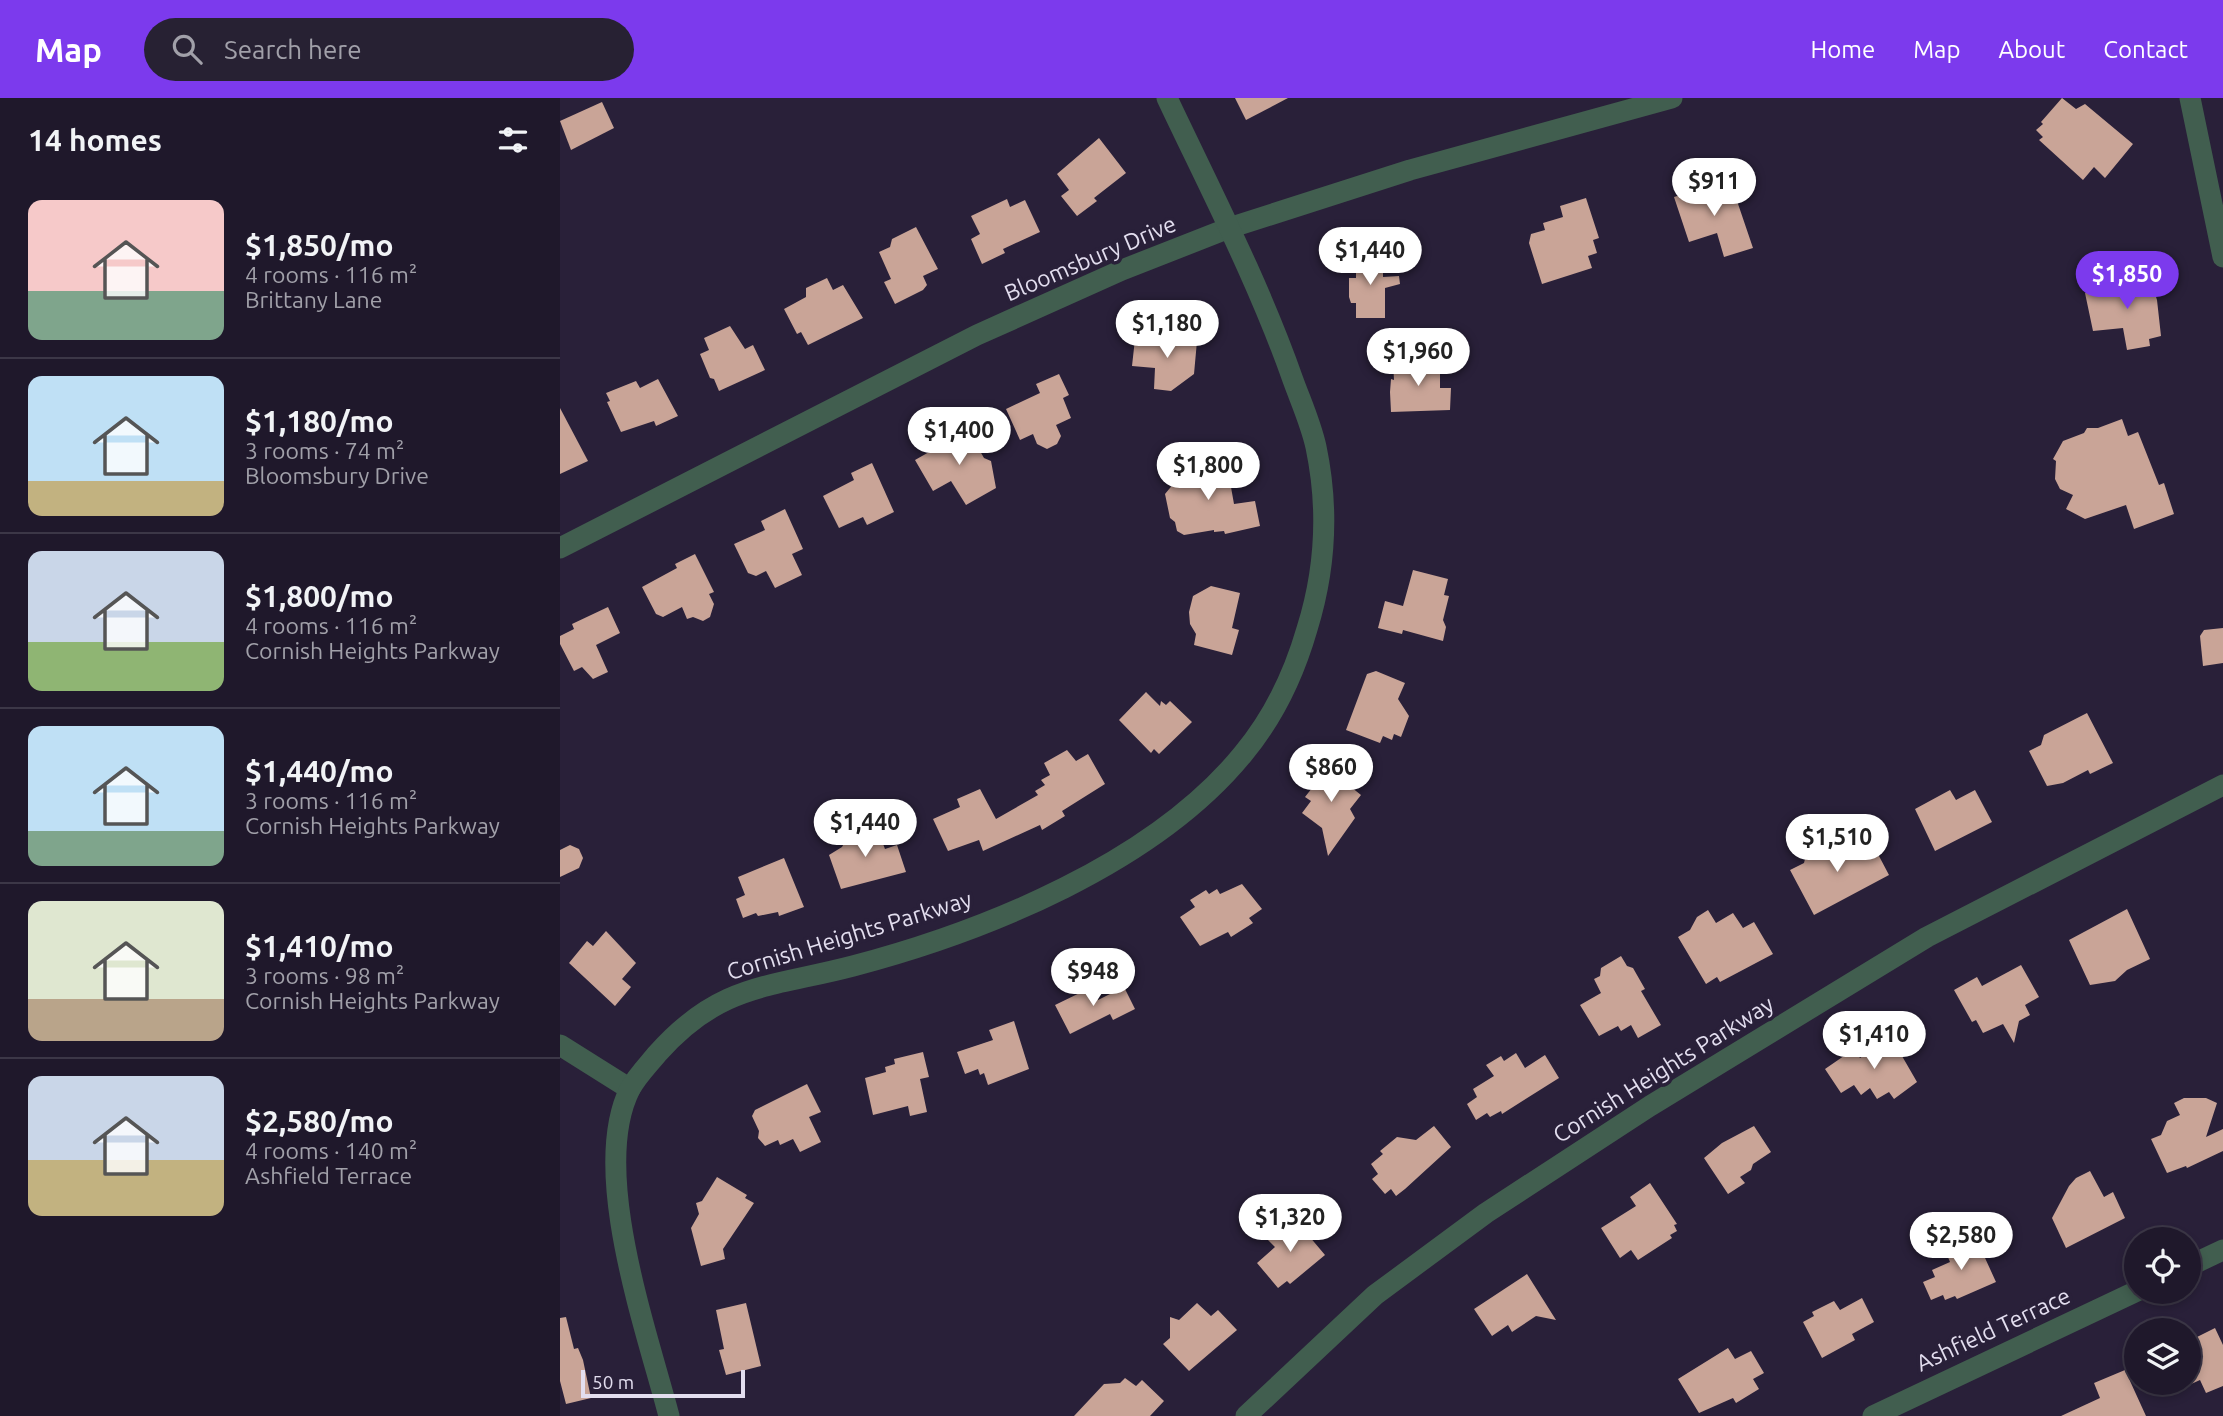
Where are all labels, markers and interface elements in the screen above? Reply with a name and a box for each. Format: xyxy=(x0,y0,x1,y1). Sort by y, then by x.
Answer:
search box xyxy=(144,18,634,81)
icon: search xyxy=(168,30,206,68)
text: Map xyxy=(35,31,102,68)
text: Search here xyxy=(224,35,362,64)
text: Home xyxy=(1810,36,1875,63)
text: Map xyxy=(1913,36,1960,63)
text: About xyxy=(1998,36,2065,63)
text: Contact xyxy=(2103,36,2188,63)
icon: filters xyxy=(494,121,532,159)
text: 14 homes xyxy=(28,123,162,157)
pin: $911 xyxy=(1673,158,1755,218)
text: $911 xyxy=(1688,168,1740,193)
street label: Bloomsbury Drive xyxy=(1000,211,1180,305)
icon: home xyxy=(84,228,168,312)
text: $1,850/mo xyxy=(245,228,394,262)
pin: $1,440 xyxy=(1313,228,1427,287)
text: $1,440 xyxy=(1335,237,1405,262)
pin: $1,850 xyxy=(2070,252,2184,311)
text: $1,850 xyxy=(2092,261,2162,286)
text: 4 rooms · 116 m² xyxy=(245,262,417,287)
text: Brittany Lane xyxy=(245,287,382,312)
pin: $1,180 xyxy=(1110,300,1224,360)
text: $1,180 xyxy=(1132,310,1202,335)
pin: $1,960 xyxy=(1361,328,1475,388)
text: $1,960 xyxy=(1383,338,1453,363)
icon: home xyxy=(84,404,168,488)
text: $1,180/mo xyxy=(245,404,394,438)
pin: $1,400 xyxy=(902,408,1016,467)
text: $1,400 xyxy=(924,417,994,442)
text: 3 rooms · 74 m² xyxy=(245,438,404,463)
pin: $1,800 xyxy=(1151,442,1265,502)
text: $1,800 xyxy=(1173,452,1243,477)
text: Bloomsbury Drive xyxy=(245,463,429,488)
icon: home xyxy=(84,579,168,663)
text: $1,800/mo xyxy=(245,579,394,613)
text: 4 rooms · 116 m² xyxy=(245,613,417,638)
text: Cornish Heights Parkway xyxy=(245,638,500,663)
pin: $860 xyxy=(1290,744,1372,804)
icon: home xyxy=(84,754,168,838)
text: $1,440/mo xyxy=(245,754,394,788)
text: $860 xyxy=(1305,754,1357,779)
text: 3 rooms · 116 m² xyxy=(245,788,417,813)
pin: $1,440 xyxy=(808,800,922,859)
text: $1,440 xyxy=(830,809,900,834)
text: Cornish Heights Parkway xyxy=(245,813,500,838)
pin: $1,510 xyxy=(1780,814,1894,874)
text: $1,510 xyxy=(1802,824,1872,849)
street label: Cornish Heights Parkway xyxy=(724,886,974,984)
icon: home xyxy=(84,929,168,1013)
text: $1,410/mo xyxy=(245,929,394,963)
pin: $948 xyxy=(1052,948,1134,1008)
text: $948 xyxy=(1067,958,1119,983)
text: 3 rooms · 98 m² xyxy=(245,963,404,988)
text: Cornish Heights Parkway xyxy=(245,988,500,1013)
street label: Cornish Heights Parkway xyxy=(1548,991,1778,1147)
pin: $1,410 xyxy=(1817,1012,1931,1071)
text: $1,410 xyxy=(1839,1021,1909,1046)
icon: home xyxy=(84,1104,168,1188)
text: $2,580/mo xyxy=(245,1104,394,1138)
text: 4 rooms · 140 m² xyxy=(245,1138,417,1163)
text: Ashfield Terrace xyxy=(245,1163,412,1188)
pin: $1,320 xyxy=(1233,1194,1347,1254)
text: $1,320 xyxy=(1255,1204,1325,1229)
pin: $2,580 xyxy=(1904,1212,2018,1272)
text: $2,580 xyxy=(1926,1222,1996,1247)
map controls xyxy=(2124,1227,2201,1395)
button: locate xyxy=(2124,1227,2201,1304)
street label: Ashfield Terrace xyxy=(1912,1282,2074,1376)
button: layers xyxy=(2124,1318,2201,1395)
scale bar xyxy=(581,1367,746,1399)
text: 50 m xyxy=(592,1371,634,1393)

